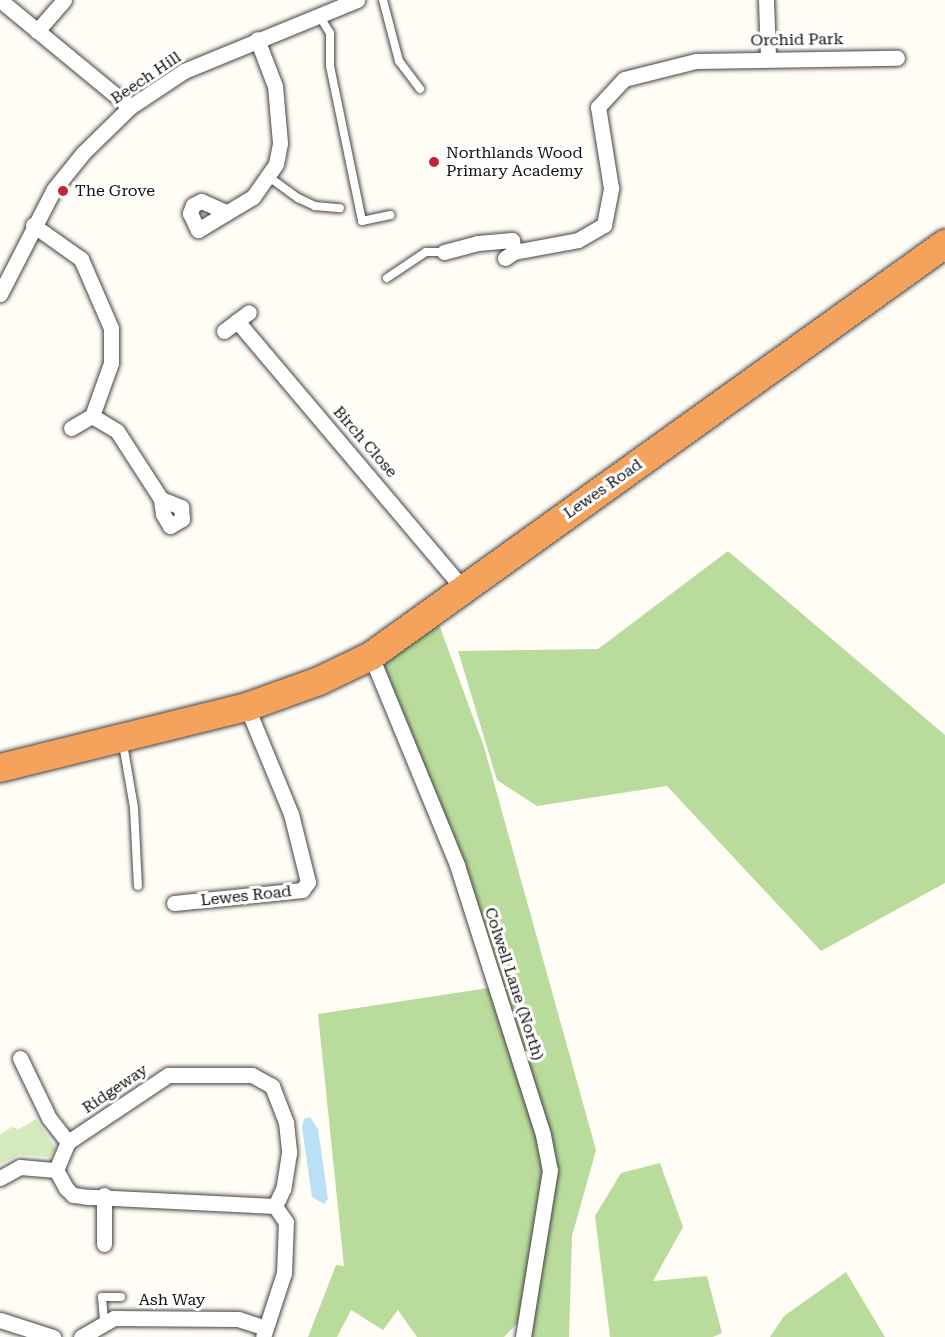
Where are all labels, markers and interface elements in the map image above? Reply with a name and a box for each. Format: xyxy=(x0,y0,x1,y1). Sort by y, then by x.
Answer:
street label: Orchid Park xyxy=(750,30,844,50)
street label: Beech Hill xyxy=(107,48,185,108)
place label: Northlands Wood Primary Academy xyxy=(446,143,583,181)
marker: Northlands Wood Primary Academy xyxy=(427,155,441,169)
place label: The Grove xyxy=(75,181,155,201)
marker: The Grove xyxy=(56,184,70,198)
street label: Birch Close xyxy=(329,402,401,482)
street label: Lewes Road xyxy=(560,455,646,523)
street label: Lewes Road xyxy=(200,882,292,910)
street label: Colwell Lane (North) xyxy=(480,905,548,1063)
street label: Ridgeway xyxy=(79,1060,151,1118)
street label: Ash Way xyxy=(139,1290,205,1310)

